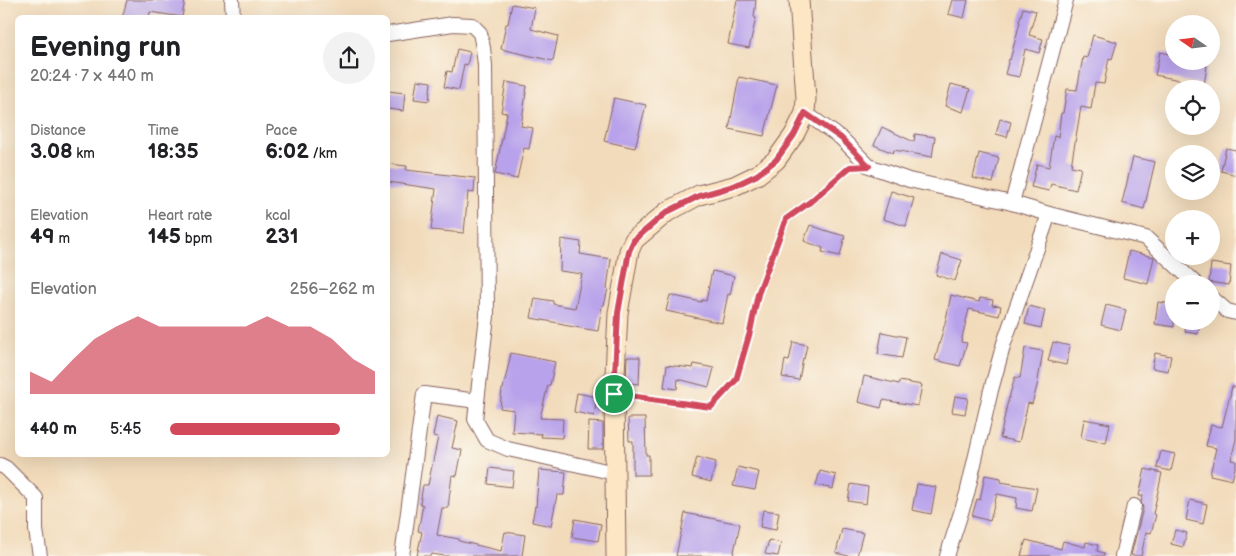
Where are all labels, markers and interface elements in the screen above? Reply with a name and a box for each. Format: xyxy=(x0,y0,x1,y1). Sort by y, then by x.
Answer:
north arrow xyxy=(1165,15,1220,70)
map controls xyxy=(1165,15,1220,330)
text: Evening run xyxy=(30,31,181,64)
button: share xyxy=(323,32,375,84)
text: 20:24 · 7 × 440 m xyxy=(30,67,154,86)
button: locate xyxy=(1165,80,1220,135)
text: Distance xyxy=(30,122,86,139)
text: Time xyxy=(148,122,179,139)
text: Pace xyxy=(265,122,297,139)
text: 3.08 xyxy=(30,139,73,164)
text: 18:35 xyxy=(148,139,199,164)
text: 6:02 xyxy=(265,139,309,164)
text: km xyxy=(73,145,95,162)
text: /km xyxy=(309,145,337,162)
button: layers xyxy=(1165,145,1220,200)
text: Elevation xyxy=(30,207,88,224)
text: Heart rate xyxy=(148,207,212,224)
text: kcal xyxy=(265,207,290,224)
button: + xyxy=(1165,210,1220,265)
text: 49 xyxy=(30,224,55,249)
text: 145 xyxy=(148,224,181,249)
text: 231 xyxy=(265,224,299,249)
text: m xyxy=(55,230,70,247)
text: bpm xyxy=(181,230,212,247)
button: − xyxy=(1165,275,1220,330)
text: Elevation xyxy=(30,280,97,299)
text: 256–262 m xyxy=(290,280,375,299)
pin xyxy=(593,373,635,415)
icon: arrive xyxy=(600,380,628,408)
text: 440 m xyxy=(30,420,77,439)
text: 5:45 xyxy=(110,420,141,439)

